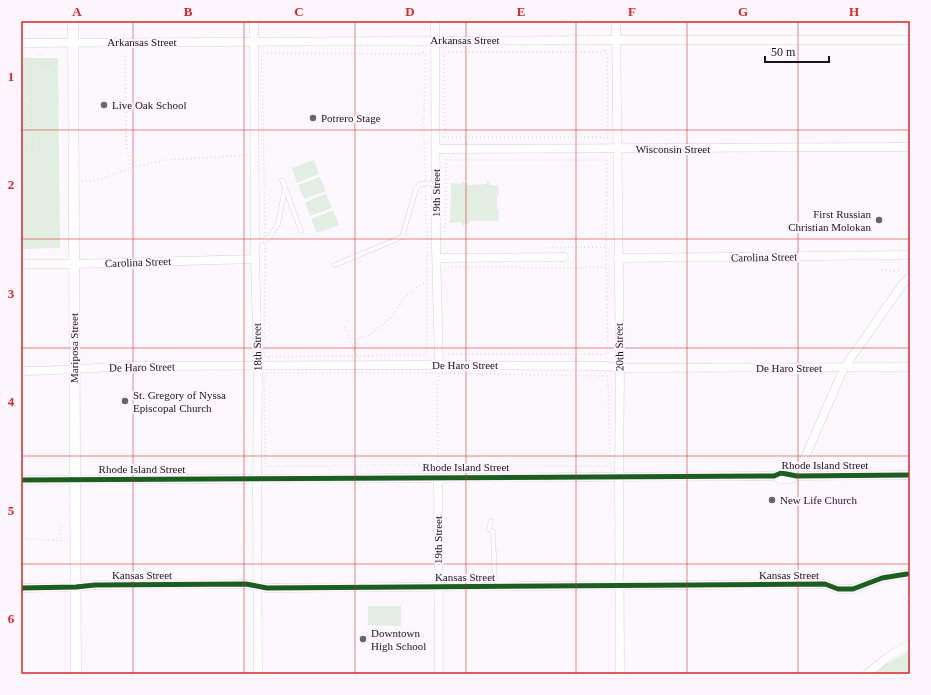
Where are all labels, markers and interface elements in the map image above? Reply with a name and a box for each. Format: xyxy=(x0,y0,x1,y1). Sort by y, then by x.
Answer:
text: A xyxy=(72,4,82,19)
text: B xyxy=(184,4,193,19)
text: C xyxy=(294,4,304,19)
text: D xyxy=(405,4,415,19)
text: E xyxy=(517,4,525,19)
text: F xyxy=(628,4,636,19)
text: G xyxy=(738,4,748,19)
text: H xyxy=(849,4,859,19)
street label: Arkansas Street xyxy=(430,34,500,46)
street label: Arkansas Street xyxy=(107,36,177,48)
scale bar xyxy=(765,38,829,64)
text: 50 m xyxy=(771,45,796,59)
text: 1 xyxy=(8,69,14,84)
place label: Live Oak School xyxy=(112,99,187,111)
marker: Live Oak School xyxy=(99,100,109,110)
place label: Potrero Stage xyxy=(321,112,381,124)
marker: Potrero Stage xyxy=(308,113,318,123)
street label: Wisconsin Street xyxy=(636,143,710,155)
street label: 19th Street xyxy=(430,169,442,217)
text: 2 xyxy=(8,177,14,192)
place label: First Russian Christian Molokan xyxy=(788,208,871,233)
marker: First Russian Christian Molokan xyxy=(874,215,884,225)
street label: Carolina Street xyxy=(731,250,797,264)
street label: Carolina Street xyxy=(105,255,171,269)
text: 3 xyxy=(8,286,15,301)
street label: Mariposa Street xyxy=(68,313,80,383)
street label: 18th Street xyxy=(251,323,263,371)
street label: 20th Street xyxy=(613,323,625,371)
street label: De Haro Street xyxy=(432,359,498,371)
street label: De Haro Street xyxy=(109,360,175,374)
street label: De Haro Street xyxy=(756,362,822,374)
place label: St. Gregory of Nyssa Episcopal Church xyxy=(133,389,226,414)
text: 4 xyxy=(8,394,15,409)
marker: St. Gregory of Nyssa Episcopal Church xyxy=(120,396,130,406)
street label: Rhode Island Street xyxy=(782,459,868,471)
street label: Rhode Island Street xyxy=(423,461,509,473)
street label: Rhode Island Street xyxy=(99,463,185,475)
place label: New Life Church xyxy=(780,494,857,506)
marker: New Life Church xyxy=(767,495,777,505)
text: 5 xyxy=(8,503,15,518)
street label: 19th Street xyxy=(432,516,444,564)
street label: Kansas Street xyxy=(112,569,172,581)
street label: Kansas Street xyxy=(759,569,819,581)
street label: Kansas Street xyxy=(435,571,495,583)
text: 6 xyxy=(8,611,15,626)
place label: Downtown High School xyxy=(371,627,426,652)
marker: Downtown High School xyxy=(358,634,368,644)

